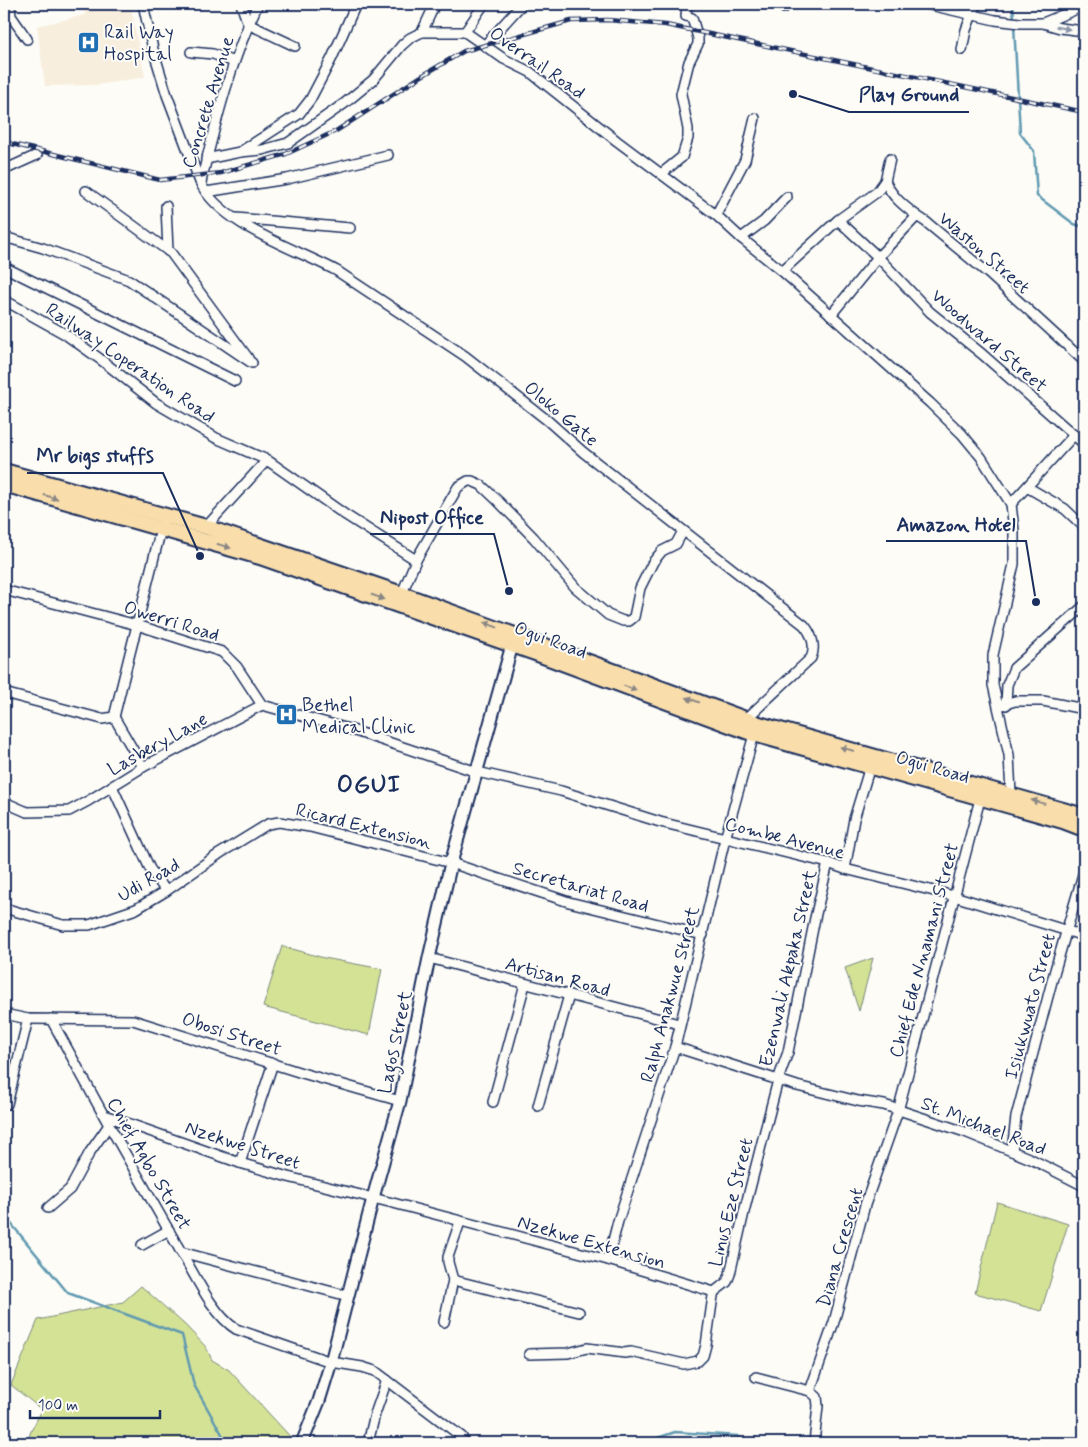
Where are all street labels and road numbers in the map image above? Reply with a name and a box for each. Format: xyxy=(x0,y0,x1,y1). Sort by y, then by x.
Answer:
street label: Overrail Road xyxy=(484,21,590,105)
street label: Concrete Avenue xyxy=(176,33,240,171)
street label: Waston Street xyxy=(933,206,1035,300)
street label: Woodward Street xyxy=(926,284,1052,399)
street label: Railway Coperation Road xyxy=(40,297,220,430)
street label: Oloko Gate xyxy=(519,376,603,453)
street label: Owerri Road xyxy=(121,595,222,648)
street label: Ogui Road xyxy=(510,616,590,666)
street label: Lasbery Lane xyxy=(103,707,212,782)
street label: Ogui Road xyxy=(892,745,972,791)
street label: Ricard Extension xyxy=(293,797,434,855)
street label: Combe Avenue xyxy=(722,811,847,865)
street label: Chief Ede Nnamani Street xyxy=(884,840,965,1061)
street label: Udi Road xyxy=(113,852,185,908)
street label: Secretariat Road xyxy=(509,856,652,919)
street label: Ezenwali Akpaka Street xyxy=(754,867,823,1069)
street label: Ralph Anakwue Street xyxy=(635,904,706,1085)
street label: Isiukwuato Street xyxy=(999,931,1062,1082)
street label: Artisan Road xyxy=(502,951,613,1003)
street label: Lagos Street xyxy=(372,988,422,1097)
street label: Obosi Street xyxy=(179,1007,285,1062)
street label: St. Michael Road xyxy=(917,1091,1050,1162)
street label: Chief Agbo Street xyxy=(100,1093,197,1235)
street label: Nzekwe Street xyxy=(182,1115,303,1176)
street label: Linus Eze Street xyxy=(703,1135,760,1270)
street label: Diana Crescent xyxy=(811,1185,869,1310)
street label: Nzekwe Extension xyxy=(515,1209,668,1276)

